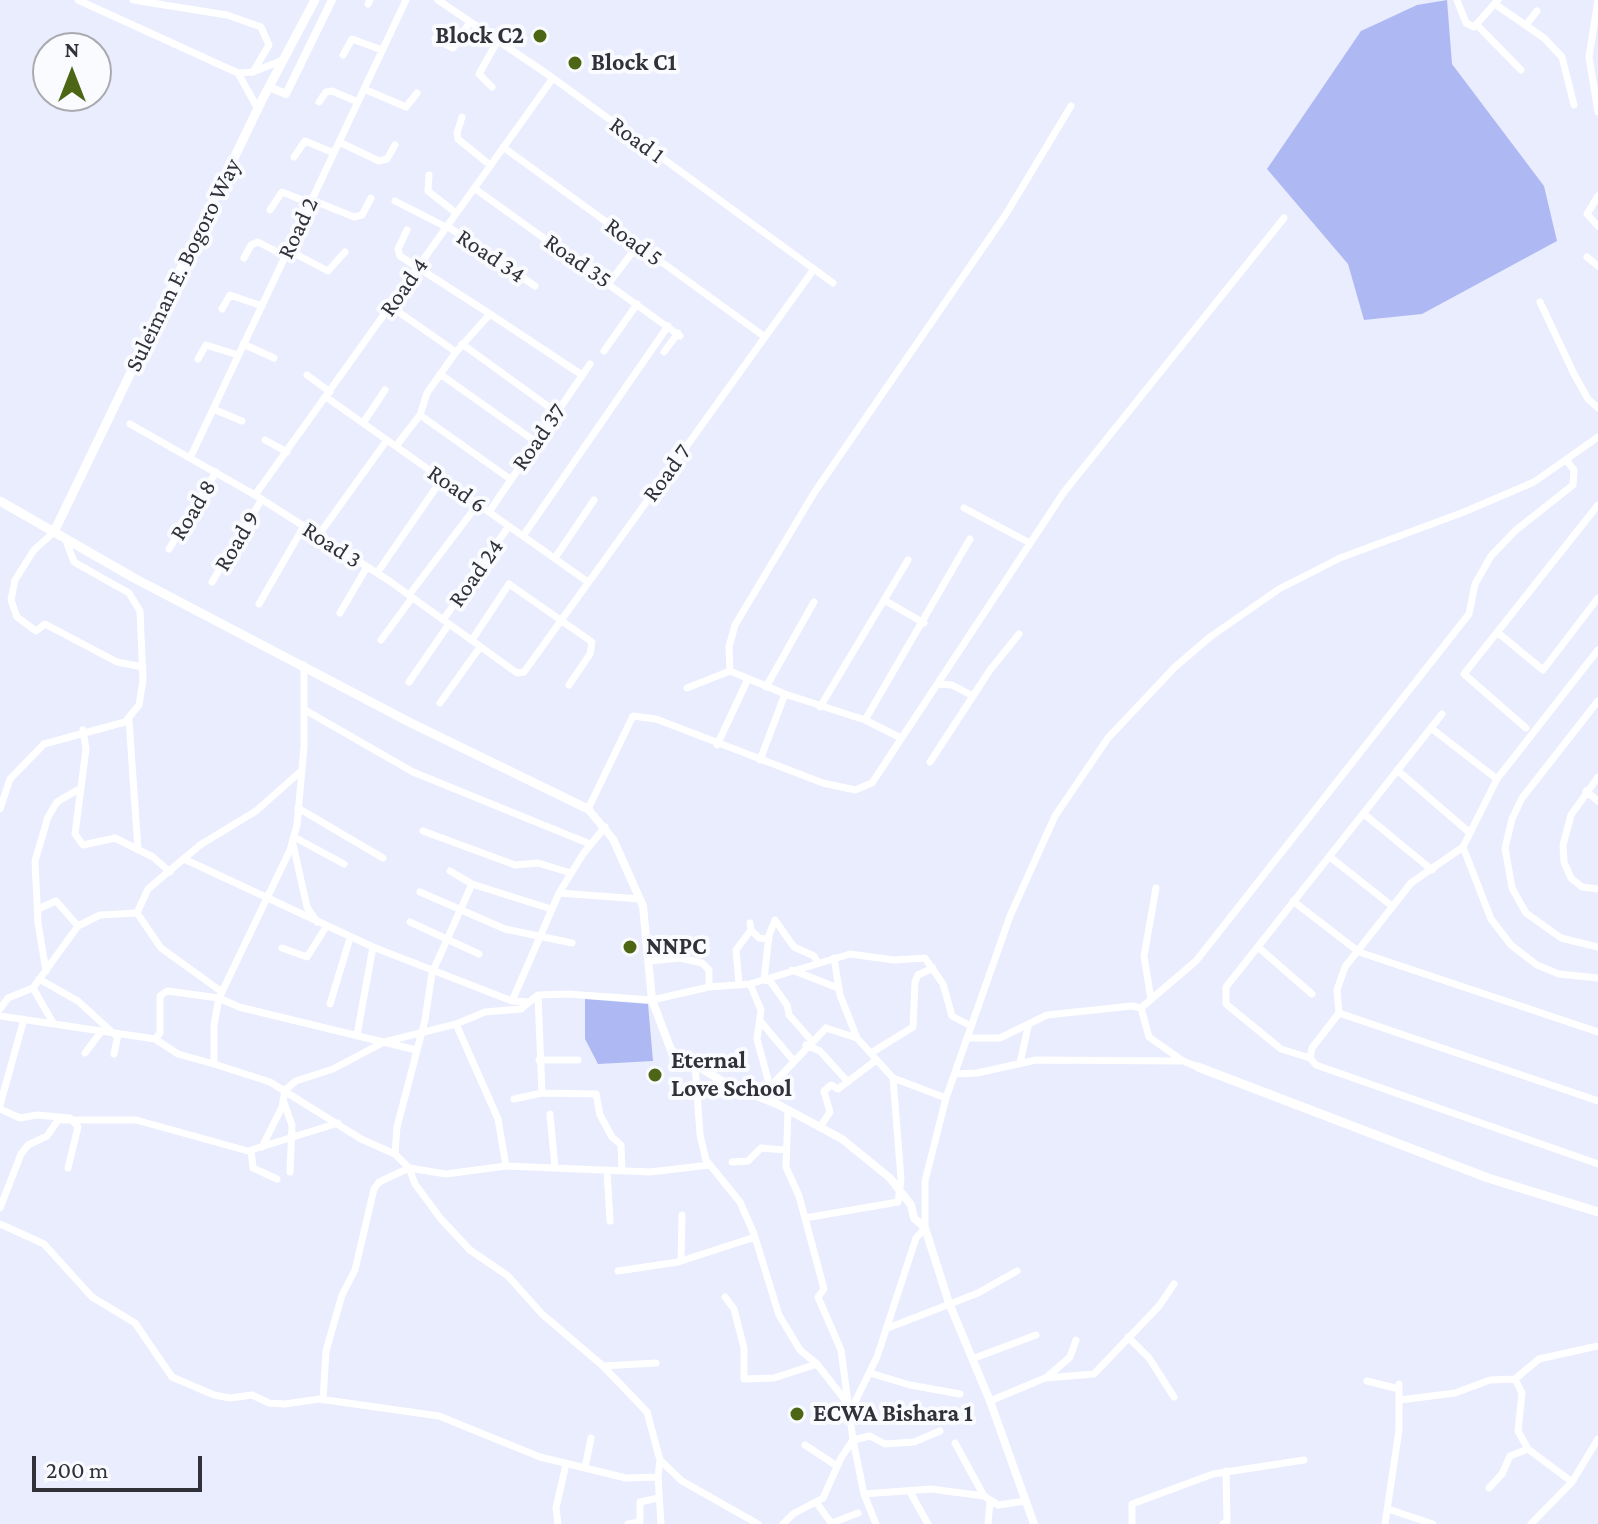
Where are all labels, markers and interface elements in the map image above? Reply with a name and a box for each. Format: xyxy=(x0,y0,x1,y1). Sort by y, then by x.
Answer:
place label: Block C2 xyxy=(435,22,524,50)
marker: Block C2 xyxy=(531,27,549,45)
north arrow xyxy=(32,32,112,112)
text: N xyxy=(65,37,80,62)
place label: Block C1 xyxy=(591,49,676,77)
marker: Block C1 xyxy=(566,54,584,72)
street label: Road 1 xyxy=(604,110,670,170)
street label: Suleiman E. Bogoro Way xyxy=(119,154,247,376)
street label: Road 2 xyxy=(271,193,325,263)
street label: Road 5 xyxy=(599,211,669,273)
street label: Road 34 xyxy=(451,223,531,289)
street label: Road 35 xyxy=(539,227,617,295)
street label: Road 4 xyxy=(373,252,435,322)
street label: Road 37 xyxy=(506,398,572,476)
street label: Road 7 xyxy=(636,439,698,507)
street label: Road 6 xyxy=(422,458,492,520)
street label: Road 8 xyxy=(164,474,222,546)
street label: Road 9 xyxy=(208,506,266,576)
street label: Road 3 xyxy=(297,515,367,575)
street label: Road 24 xyxy=(442,533,510,613)
place label: NNPC xyxy=(646,933,707,961)
marker: NNPC xyxy=(621,938,639,956)
place label: Eternal Love School xyxy=(671,1047,792,1103)
marker: Eternal Love School xyxy=(646,1066,664,1084)
place label: ECWA Bishara 1 xyxy=(813,1400,973,1428)
marker: ECWA Bishara 1 xyxy=(788,1405,806,1423)
scale bar xyxy=(36,1440,206,1490)
text: 200 m xyxy=(46,1456,108,1483)

